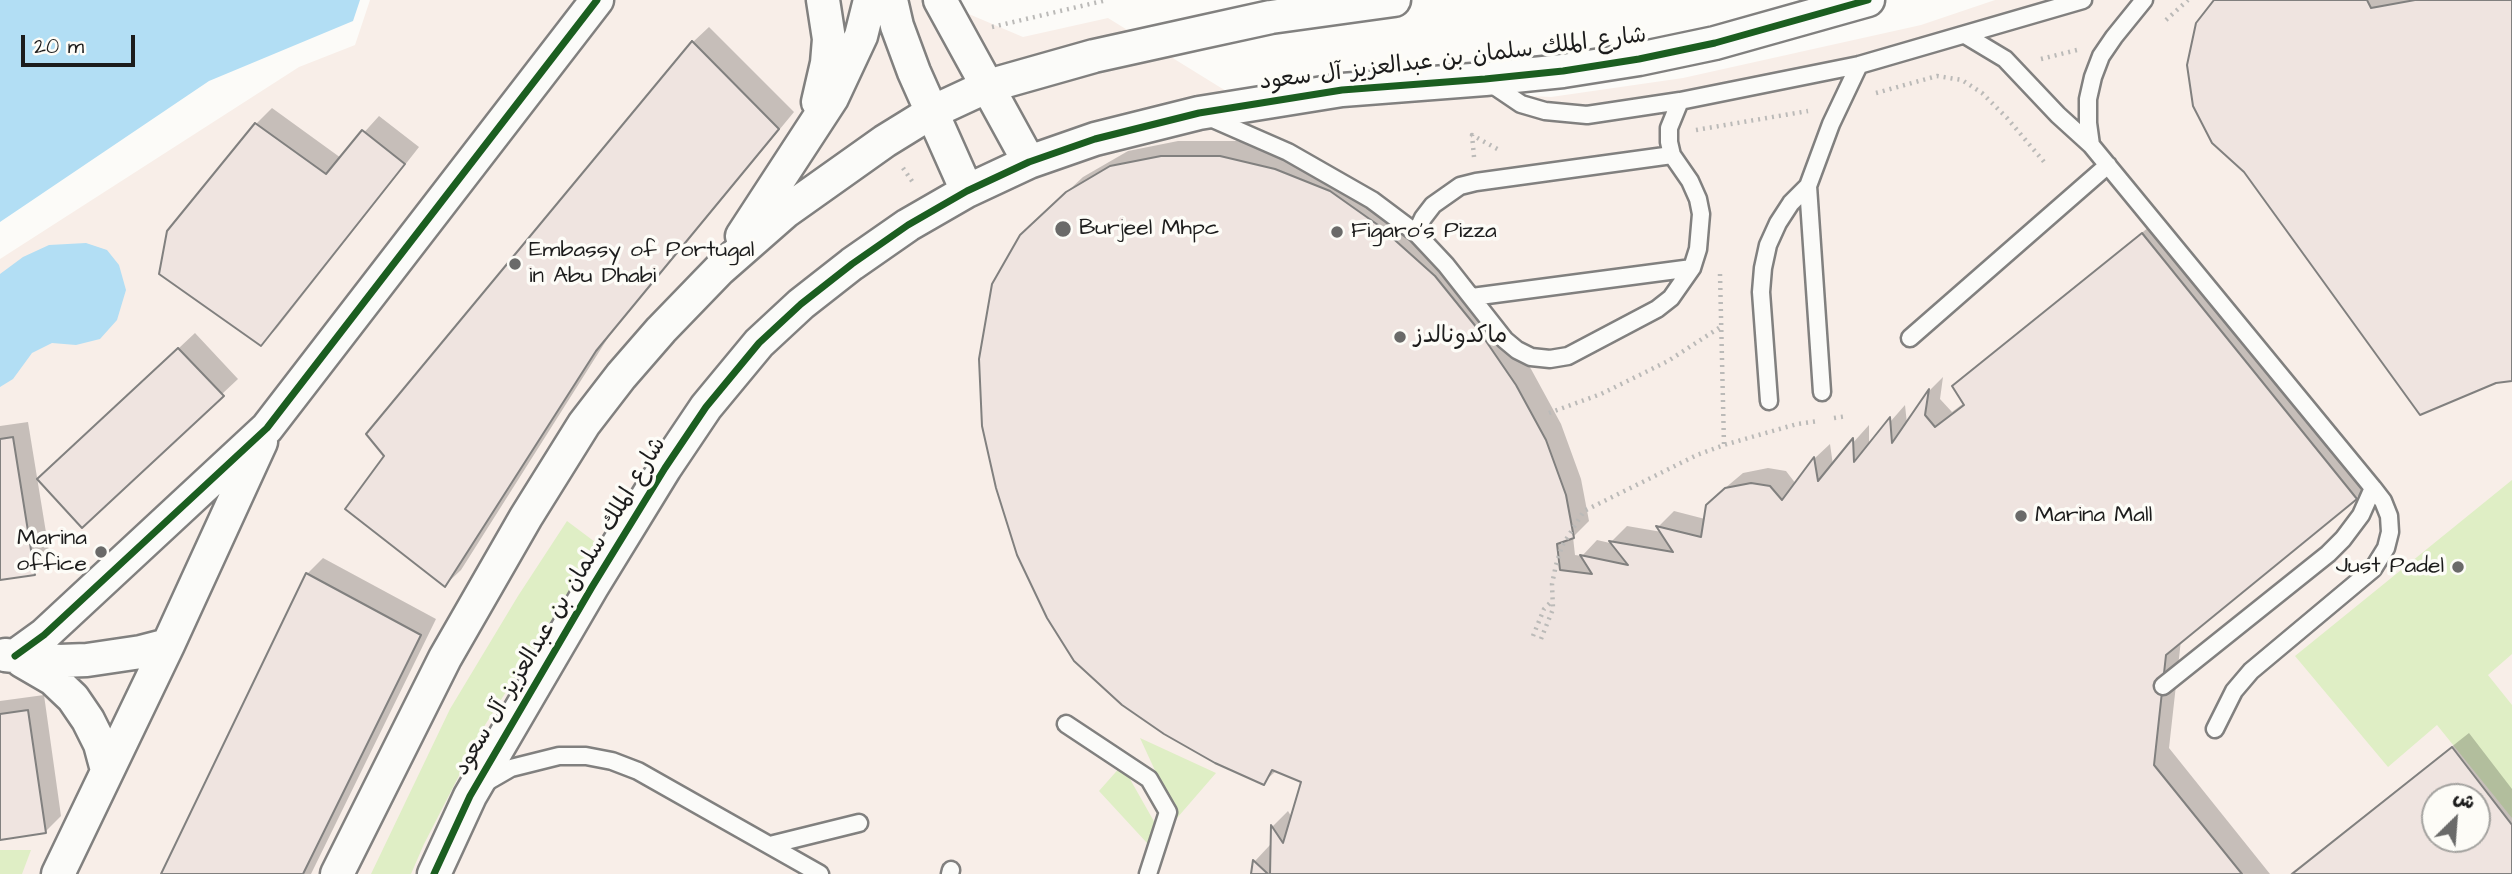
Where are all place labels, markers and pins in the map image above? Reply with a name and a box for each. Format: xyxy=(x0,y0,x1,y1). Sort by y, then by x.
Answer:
place label: Burjeel Mhpc xyxy=(1079,215,1219,243)
place label: Figaro's Pizza xyxy=(1351,218,1497,246)
marker: Burjeel Mhpc xyxy=(1053,219,1073,239)
marker: Figaro's Pizza xyxy=(1329,224,1345,240)
place label: Embassy of Portugal in Abu Dhabi xyxy=(529,237,754,291)
marker: Embassy of Portugal in Abu Dhabi xyxy=(507,256,523,272)
place label: ماكدونالدز xyxy=(1414,323,1507,351)
marker: ماكدونالدز xyxy=(1392,329,1408,345)
place label: Marina Mall xyxy=(2035,502,2152,530)
marker: Marina Mall xyxy=(2013,508,2029,524)
place label: Marina office xyxy=(16,525,87,579)
marker: Marina office xyxy=(93,544,109,560)
place label: Just Padel xyxy=(2336,553,2444,581)
marker: Just Padel xyxy=(2450,559,2466,575)

